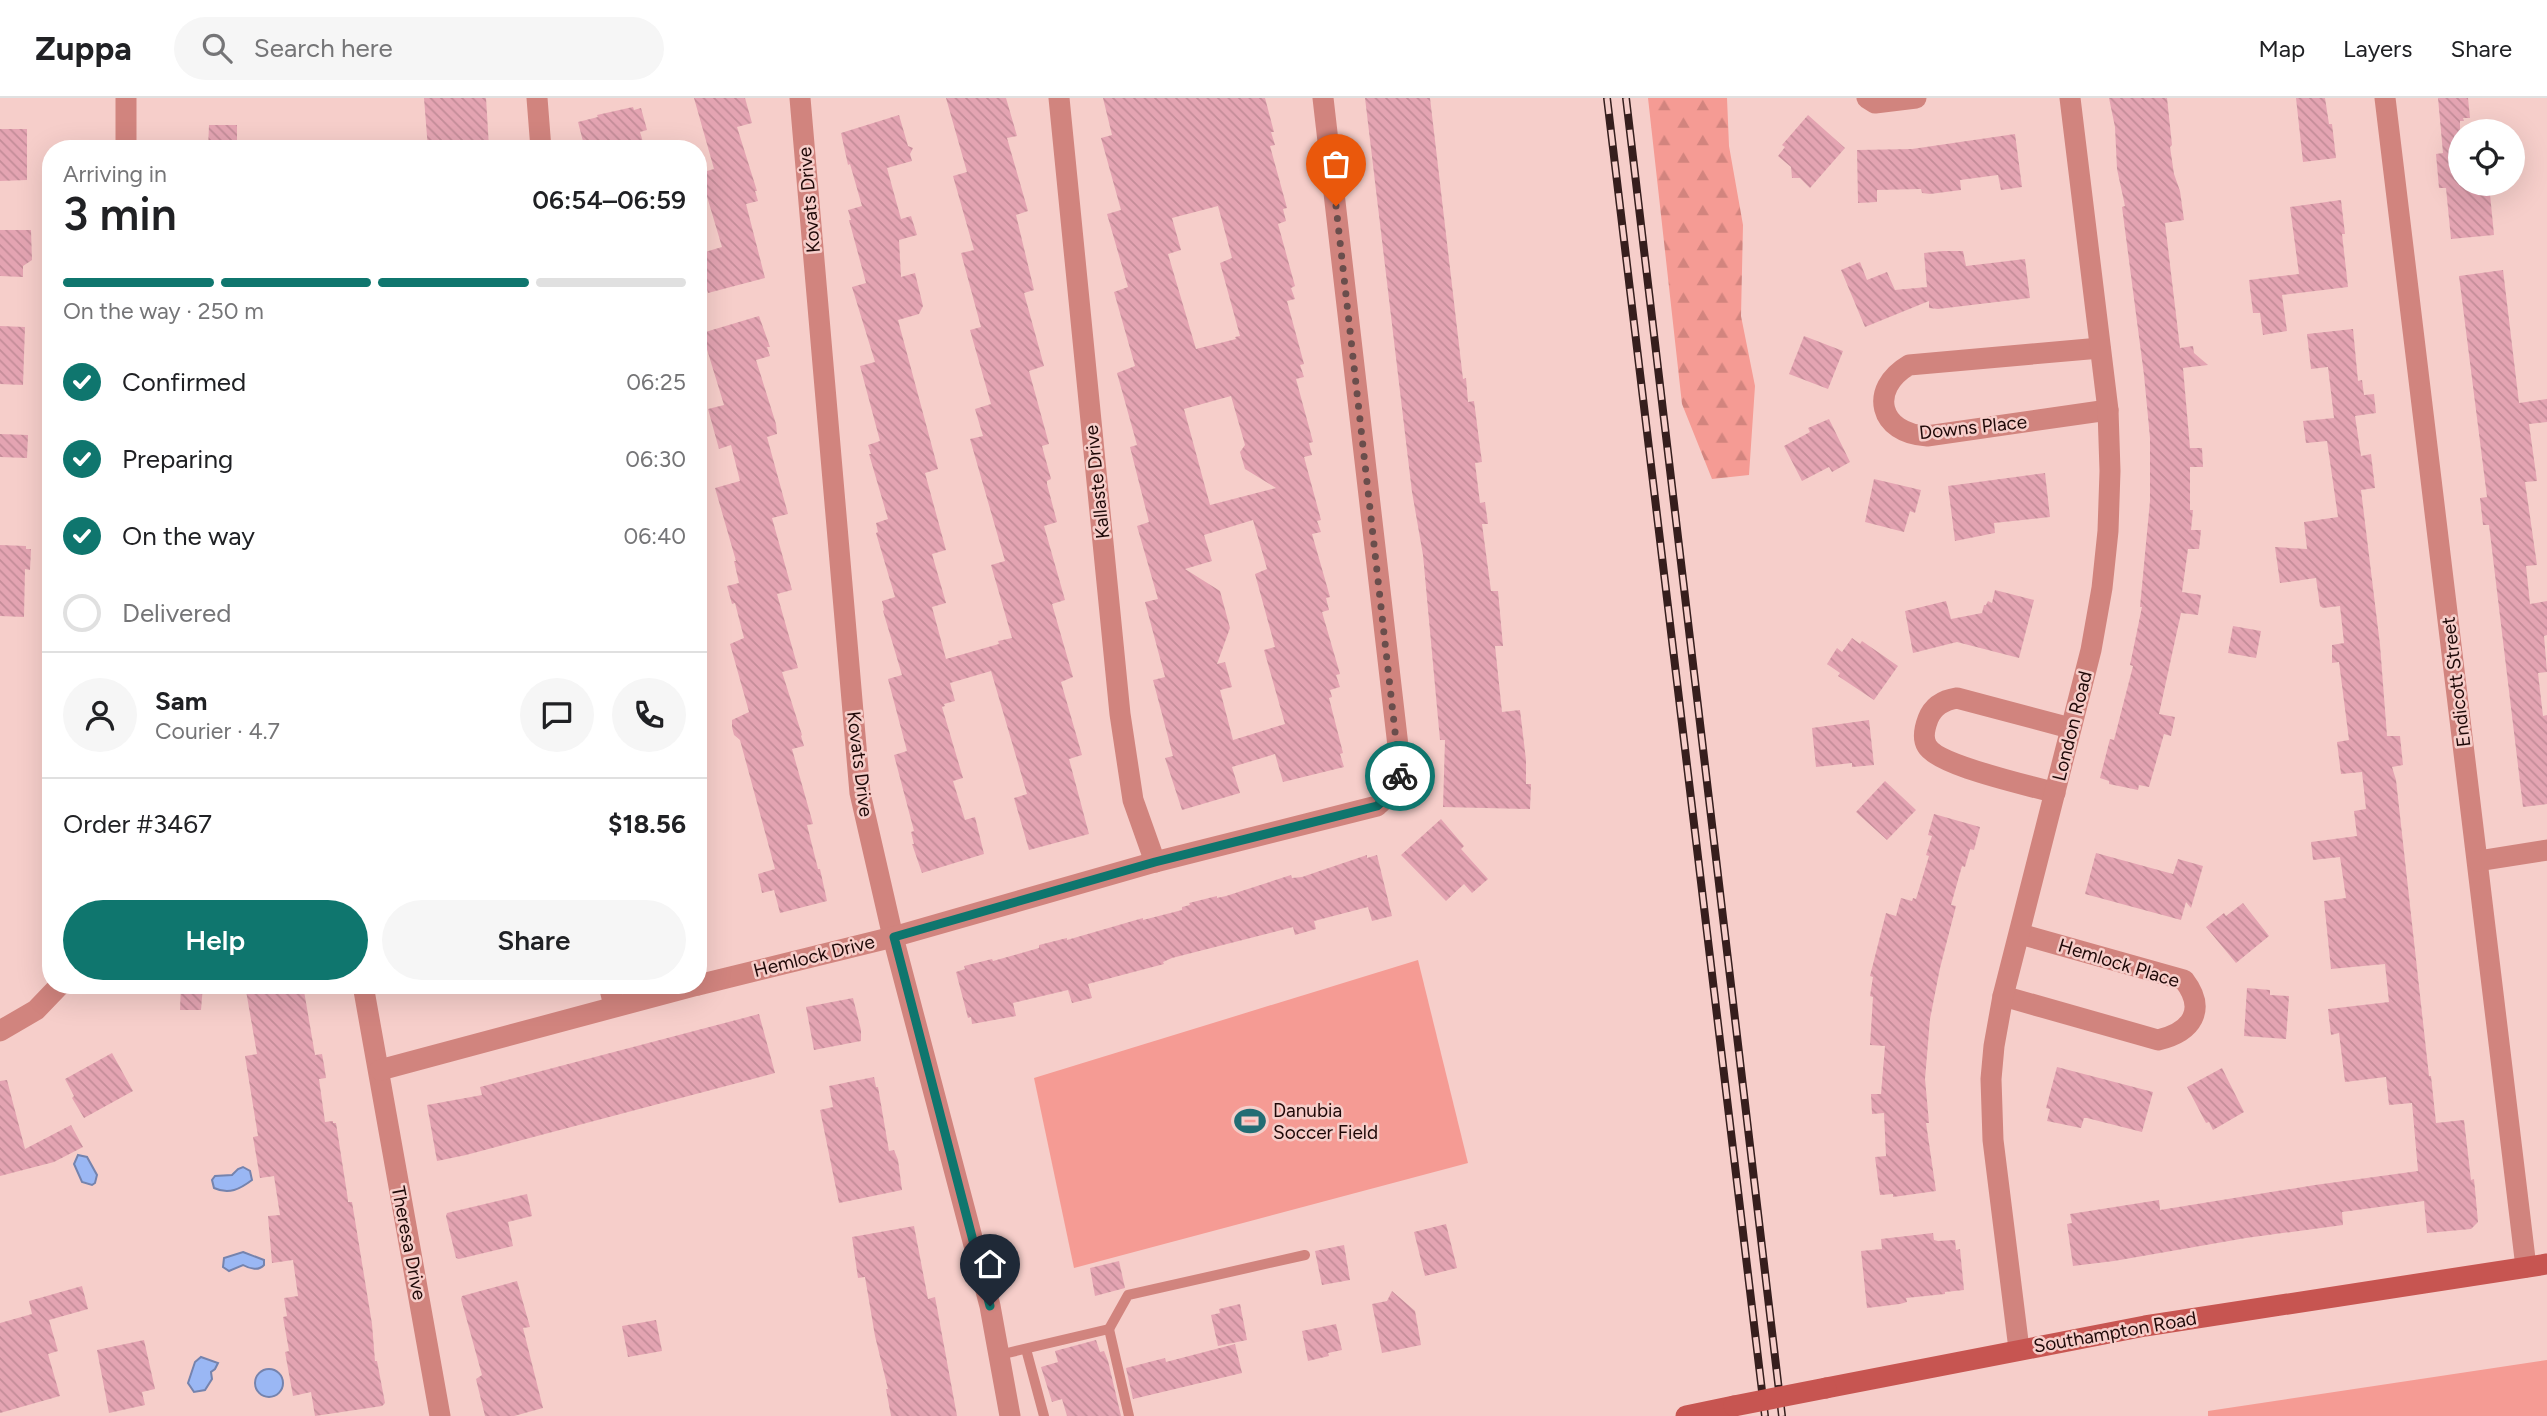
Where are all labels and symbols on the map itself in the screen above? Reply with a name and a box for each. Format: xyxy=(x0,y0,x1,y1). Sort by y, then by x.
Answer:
pin xyxy=(1306,134,1366,206)
street label: Kovats Drive xyxy=(793,146,825,254)
street label: Downs Place xyxy=(1918,410,2028,444)
street label: Kallaste Drive xyxy=(1080,424,1114,540)
street label: Endicott Street xyxy=(2437,616,2475,748)
street label: London Road xyxy=(2047,669,2097,783)
street label: Kovats Drive xyxy=(842,710,878,818)
courier xyxy=(1365,741,1435,811)
street label: Hemlock Drive xyxy=(751,930,877,982)
street label: Hemlock Place xyxy=(2056,934,2182,992)
place label: Danubia Soccer Field xyxy=(1273,1099,1378,1144)
sports icon: Danubia Soccer Field xyxy=(1233,1104,1267,1138)
street label: Theresa Drive xyxy=(387,1184,431,1302)
pin xyxy=(960,1234,1020,1306)
street label: Southampton Road xyxy=(2032,1306,2198,1358)

